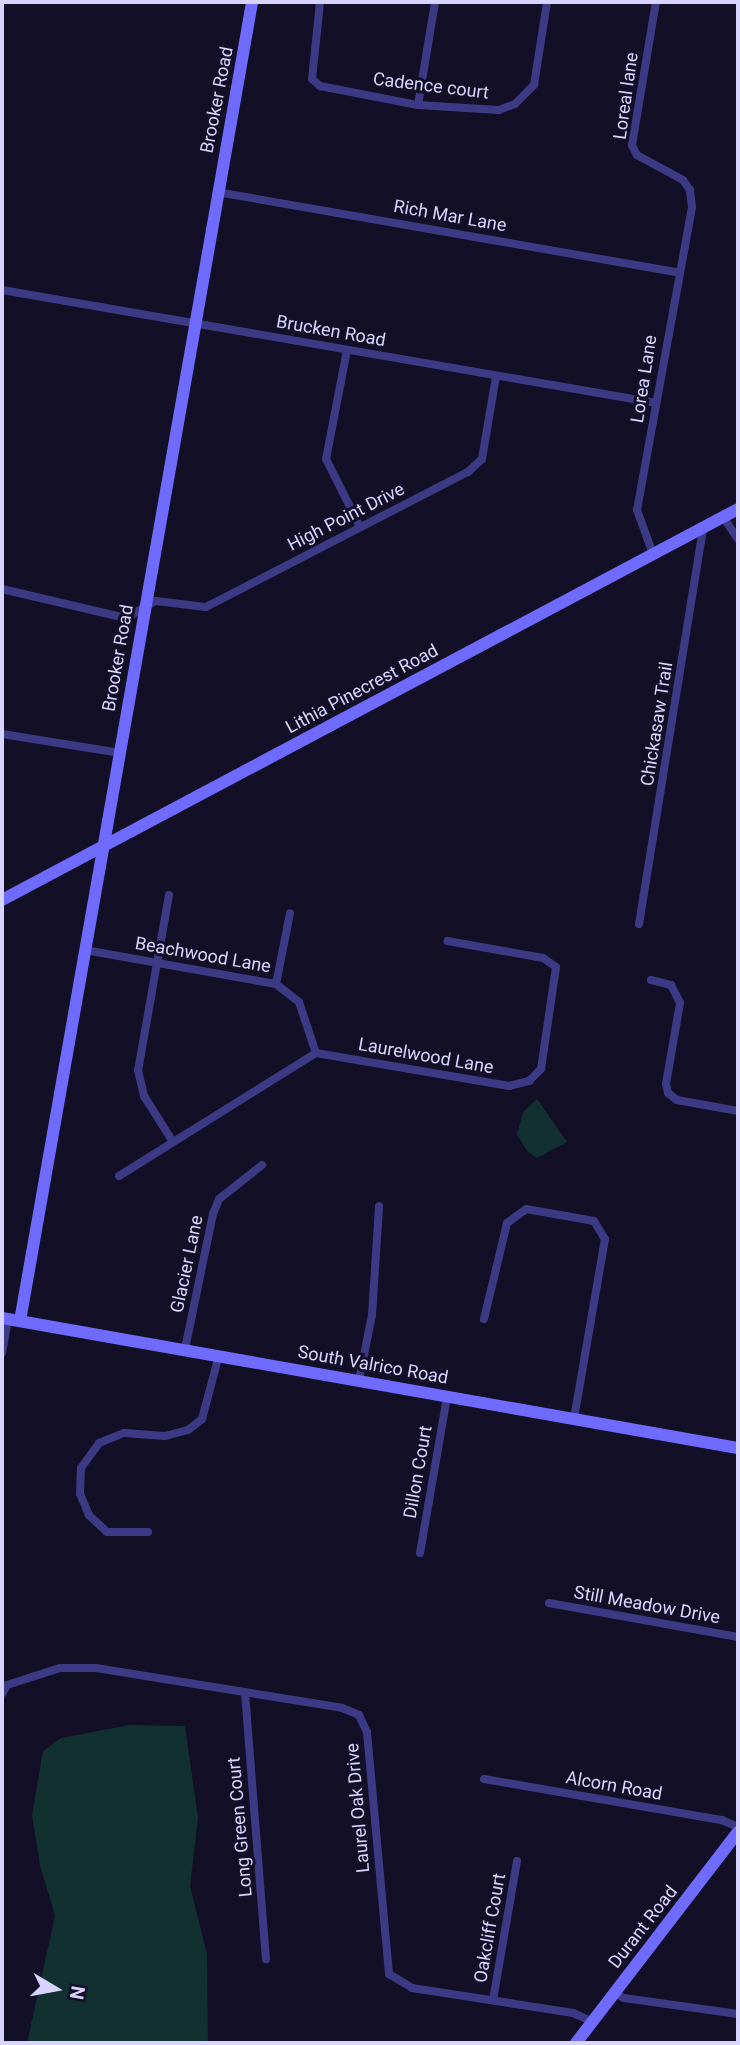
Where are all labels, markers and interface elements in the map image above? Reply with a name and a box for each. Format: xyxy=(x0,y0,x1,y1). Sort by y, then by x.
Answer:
street label: Brooker Road xyxy=(196,45,238,155)
street label: Loreal lane xyxy=(609,51,643,141)
street label: Cadence court xyxy=(372,68,490,104)
street label: Rich Mar Lane xyxy=(392,195,508,237)
street label: Brucken Road xyxy=(275,311,387,351)
street label: Lorea Lane xyxy=(626,334,662,424)
street label: High Point Drive xyxy=(284,478,408,556)
street label: Brooker Road xyxy=(98,603,138,713)
street label: Lithia Pinecrest Road xyxy=(282,640,442,738)
street label: Chickasaw Trail xyxy=(636,660,678,788)
street label: Beachwood Lane xyxy=(133,932,273,978)
street label: Laurelwood Lane xyxy=(357,1033,495,1079)
street label: Glacier Lane xyxy=(166,1213,208,1315)
street label: South Valrico Road xyxy=(296,1341,450,1389)
street label: Dillon Court xyxy=(399,1424,437,1520)
street label: Still Meadow Drive xyxy=(572,1582,722,1628)
street label: Laurel Oak Drive xyxy=(342,1742,374,1874)
street label: Long Green Court xyxy=(223,1756,257,1898)
street label: Alcorn Road xyxy=(564,1767,664,1805)
street label: Oakcliff Court xyxy=(470,1872,510,1984)
street label: Durant Road xyxy=(604,1881,682,1973)
north arrow xyxy=(21,1954,91,2024)
text: N xyxy=(65,1984,90,2001)

